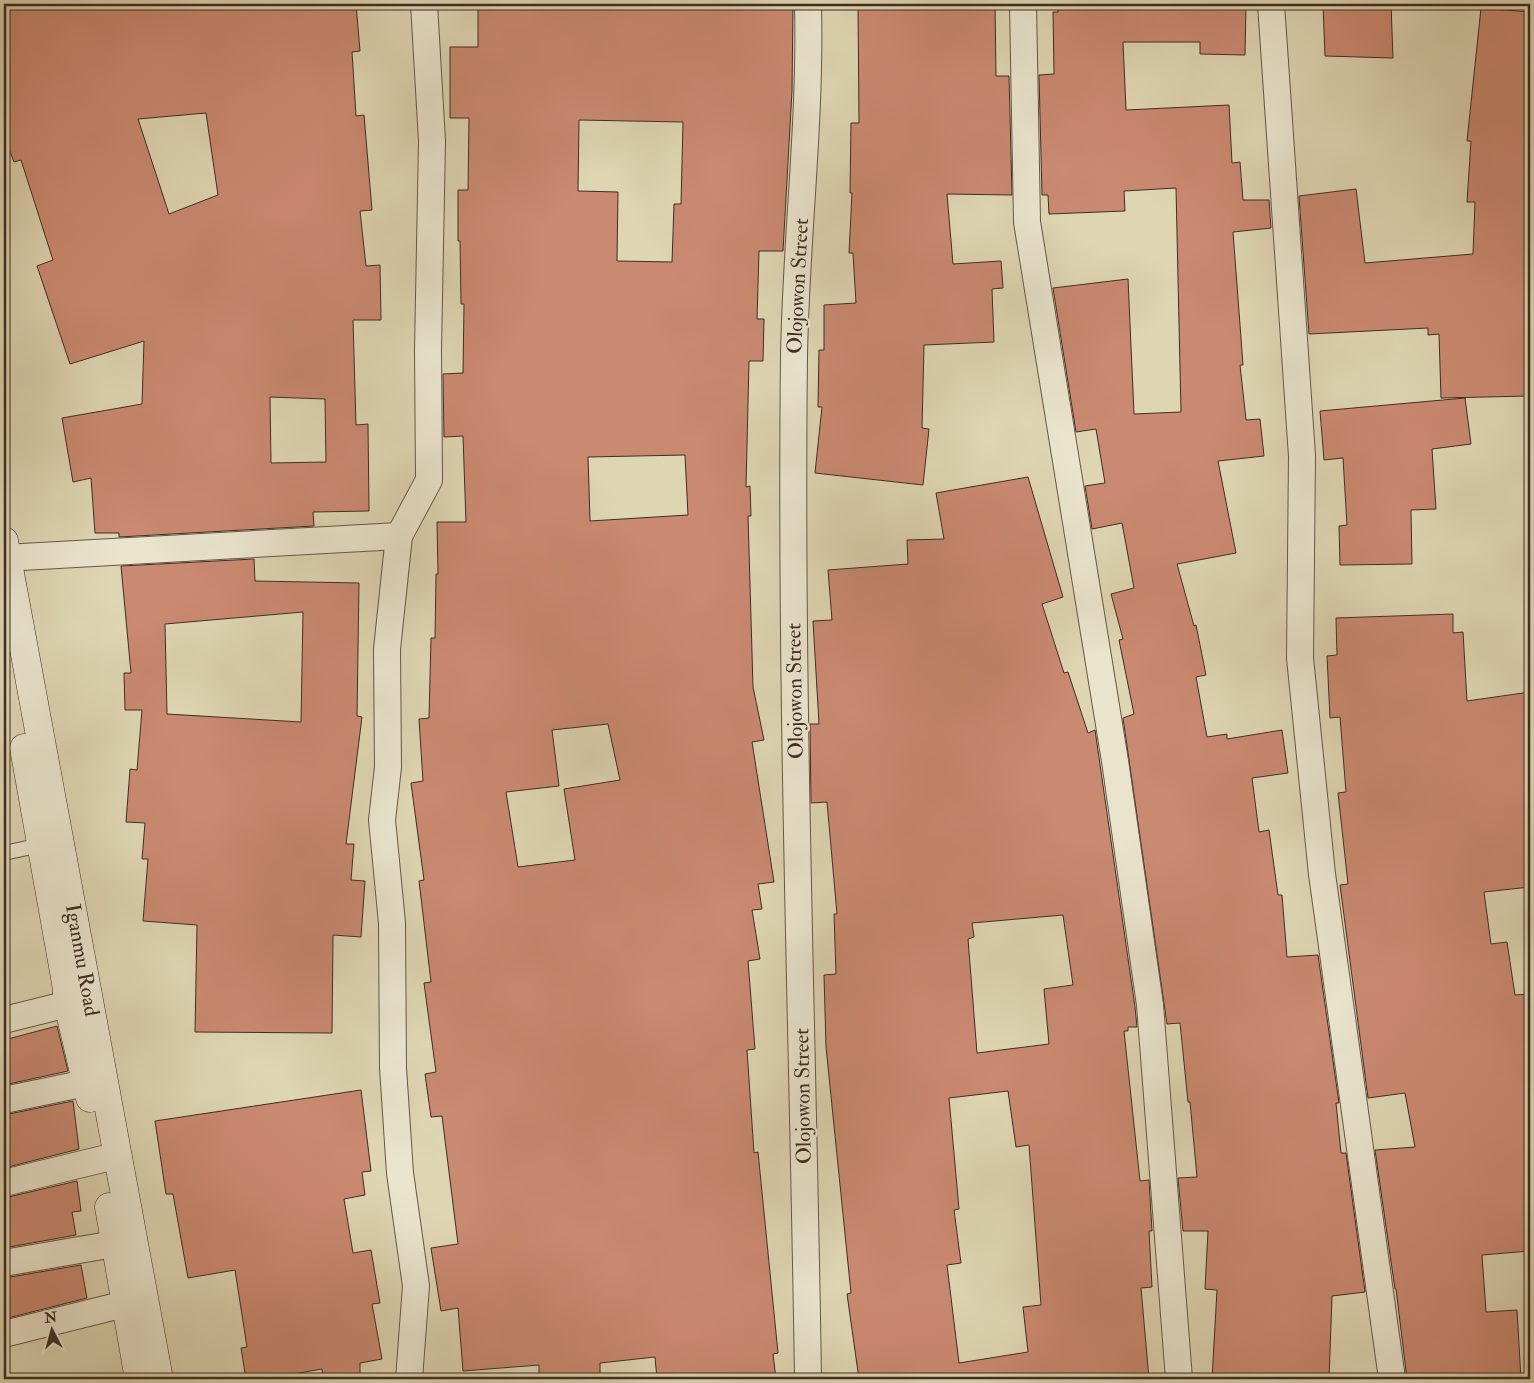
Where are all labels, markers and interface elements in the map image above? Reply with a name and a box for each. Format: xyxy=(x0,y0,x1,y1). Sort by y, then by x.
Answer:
street label: Olojowon Street xyxy=(781,217,815,355)
street label: Olojowon Street xyxy=(780,623,810,759)
street label: Iganmu Road xyxy=(59,902,105,1019)
street label: Olojowon Street xyxy=(788,1028,818,1164)
north arrow xyxy=(28,1306,78,1356)
text: N xyxy=(43,1308,58,1327)

